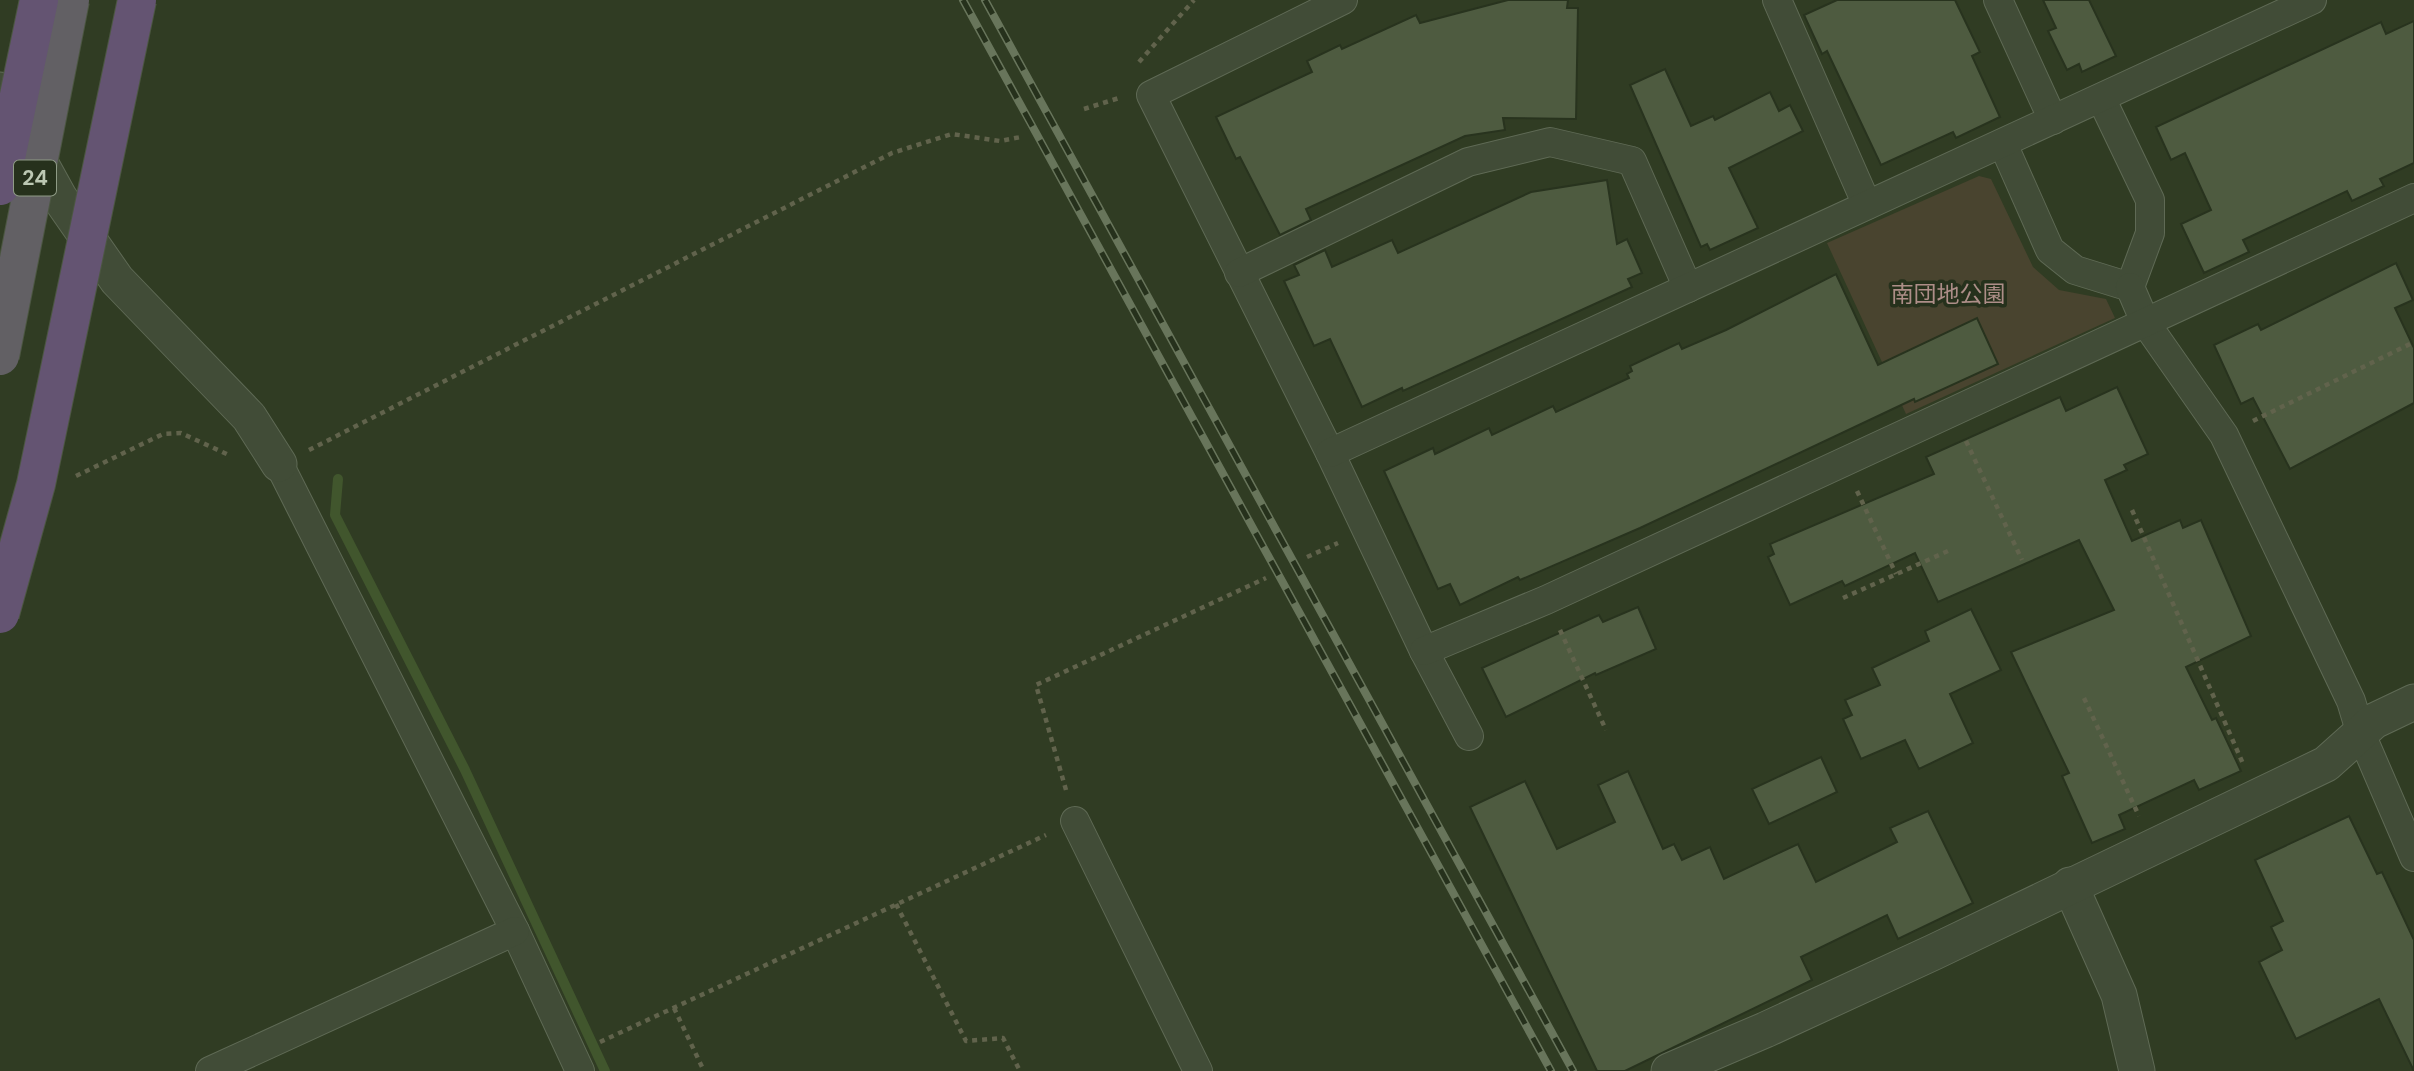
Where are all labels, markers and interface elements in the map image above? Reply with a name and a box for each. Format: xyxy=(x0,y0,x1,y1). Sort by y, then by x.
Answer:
road number: 24 xyxy=(14,160,56,196)
park label: 南団地公園 xyxy=(1891,279,2006,309)

